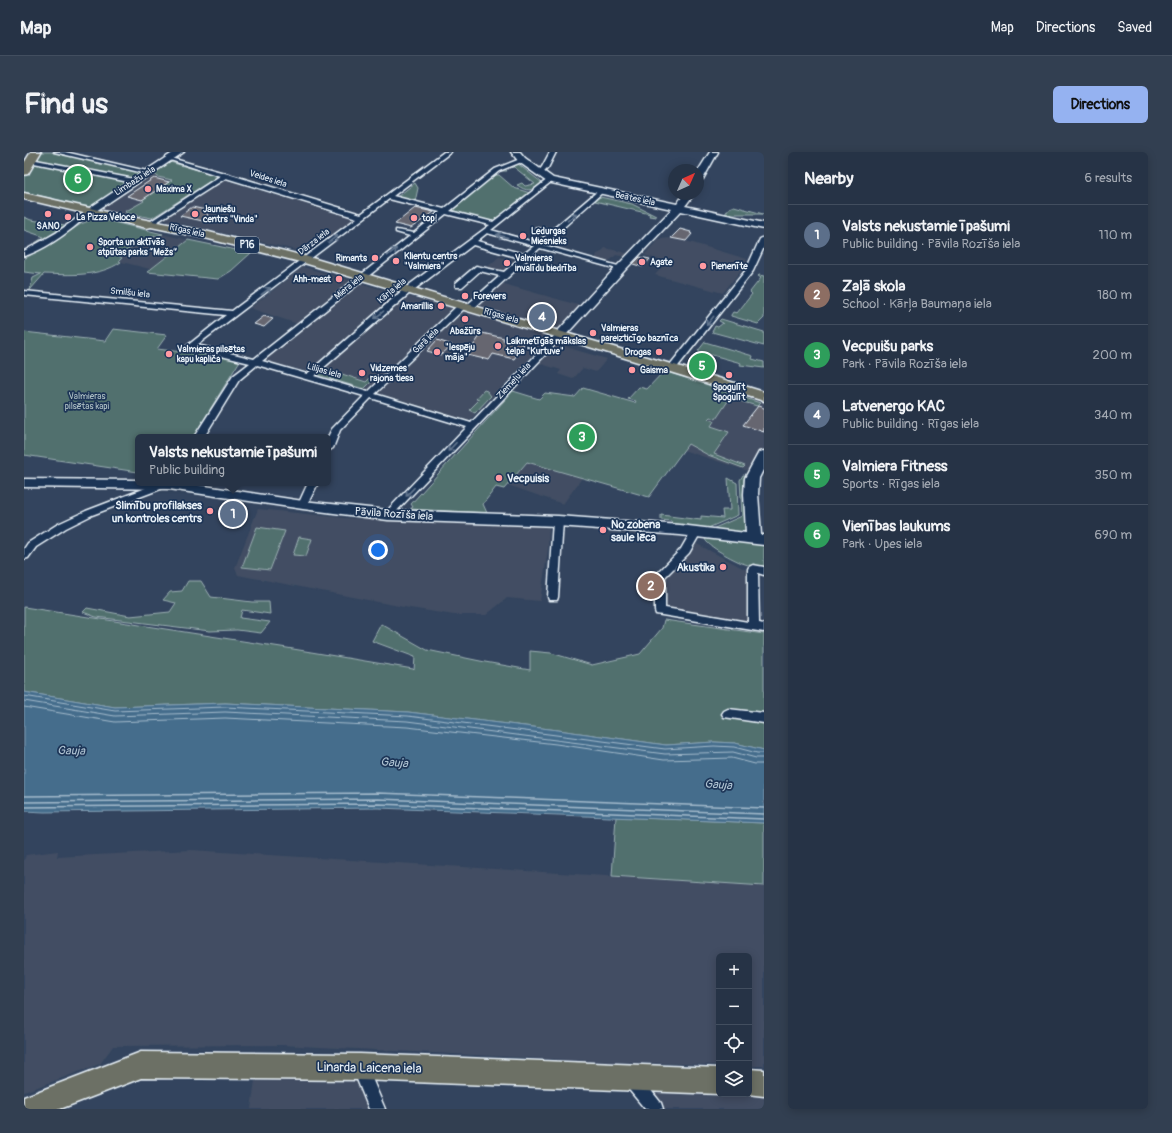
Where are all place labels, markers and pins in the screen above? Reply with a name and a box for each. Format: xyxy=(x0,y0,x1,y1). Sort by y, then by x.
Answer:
pin: 6 xyxy=(65,164,91,194)
marker: Maxima X xyxy=(143,184,153,194)
place label: Maxima X xyxy=(156,184,192,195)
place label: Jauniešu centrs "Vinda" xyxy=(202,204,258,225)
marker: SANO xyxy=(43,209,53,219)
marker: Jauniešu centrs "Vinda" xyxy=(190,209,200,219)
marker: La Pizza Veloce xyxy=(63,212,73,222)
place label: La Pizza Veloce xyxy=(76,212,136,223)
marker: top! xyxy=(409,213,419,223)
place label: top! xyxy=(421,213,437,224)
place label: SANO xyxy=(37,221,60,232)
place label: Ledurgas Miesnieks xyxy=(531,226,567,247)
marker: Ledurgas Miesnieks xyxy=(518,231,528,241)
place label: Sporta un aktīvās atpūtas parks “Mežs” xyxy=(98,237,177,258)
marker: Sporta un aktīvās atpūtas parks “Mežs” xyxy=(85,242,95,252)
place label: Klientu centrs "Valmiera" xyxy=(404,251,458,272)
place label: Rimants xyxy=(336,253,368,264)
marker: Rimants xyxy=(370,253,380,263)
place label: Valmieras invalīdu biedrība xyxy=(515,253,577,274)
marker: Klientu centrs "Valmiera" xyxy=(391,256,401,266)
marker: Agate xyxy=(637,257,647,267)
place label: Agate xyxy=(650,257,673,268)
marker: Valmieras invalīdu biedrība xyxy=(502,258,512,268)
marker: Pienenīte xyxy=(698,261,708,271)
place label: Pienenīte xyxy=(711,261,748,272)
place label: Ahh-meat xyxy=(293,274,331,285)
marker: Ahh-meat xyxy=(334,274,344,284)
marker: Forevers xyxy=(460,291,470,301)
place label: Forevers xyxy=(473,291,507,302)
place label: Amarillis xyxy=(400,301,434,312)
marker: Amarillis xyxy=(436,301,446,311)
pin: 4 xyxy=(529,302,555,332)
marker: Abažūrs xyxy=(460,314,470,324)
place label: Valmieras pareizticīgo baznīca xyxy=(601,323,679,344)
place label: Abažūrs xyxy=(449,326,481,337)
marker: Valmieras pareizticīgo baznīca xyxy=(588,328,598,338)
place label: Laikmetīgās mākslas telpa "Kurtuve" xyxy=(505,336,587,357)
marker: Laikmetīgās mākslas telpa "Kurtuve" xyxy=(493,341,503,351)
place label: "Iespēju māja" xyxy=(445,342,476,363)
place label: Valmieras pilsētas kapu kapliča xyxy=(176,344,246,365)
marker: "Iespēju māja" xyxy=(432,347,442,357)
place label: Drogas xyxy=(625,347,652,358)
marker: Drogas xyxy=(654,347,664,357)
marker: Valmieras pilsētas kapu kapliča xyxy=(164,349,174,359)
pin: 5 xyxy=(689,351,715,381)
place label: Vidzemes rajona tiesa xyxy=(370,363,414,384)
marker: Gaisma xyxy=(627,365,637,375)
place label: Gaisma xyxy=(640,365,669,376)
marker: Vidzemes rajona tiesa xyxy=(357,368,367,378)
marker: Spogulīt Spogulīt xyxy=(724,370,734,380)
place label: Spogulīt Spogulīt xyxy=(713,382,746,403)
pin: 3 xyxy=(569,422,595,452)
place label: Vecpuisis xyxy=(507,472,549,485)
marker: Vecpuisis xyxy=(494,473,504,483)
place label: Slimību profilakses un kontroles centrs xyxy=(112,499,202,525)
pin: 1 xyxy=(220,499,246,529)
marker: Slimību profilakses un kontroles centrs xyxy=(205,506,215,516)
place label: No zobena saule lēca xyxy=(611,518,660,544)
marker: No zobena saule lēca xyxy=(598,525,608,535)
place label: Akustika xyxy=(677,561,715,574)
marker: Akustika xyxy=(718,562,728,572)
pin: 2 xyxy=(638,571,664,601)

